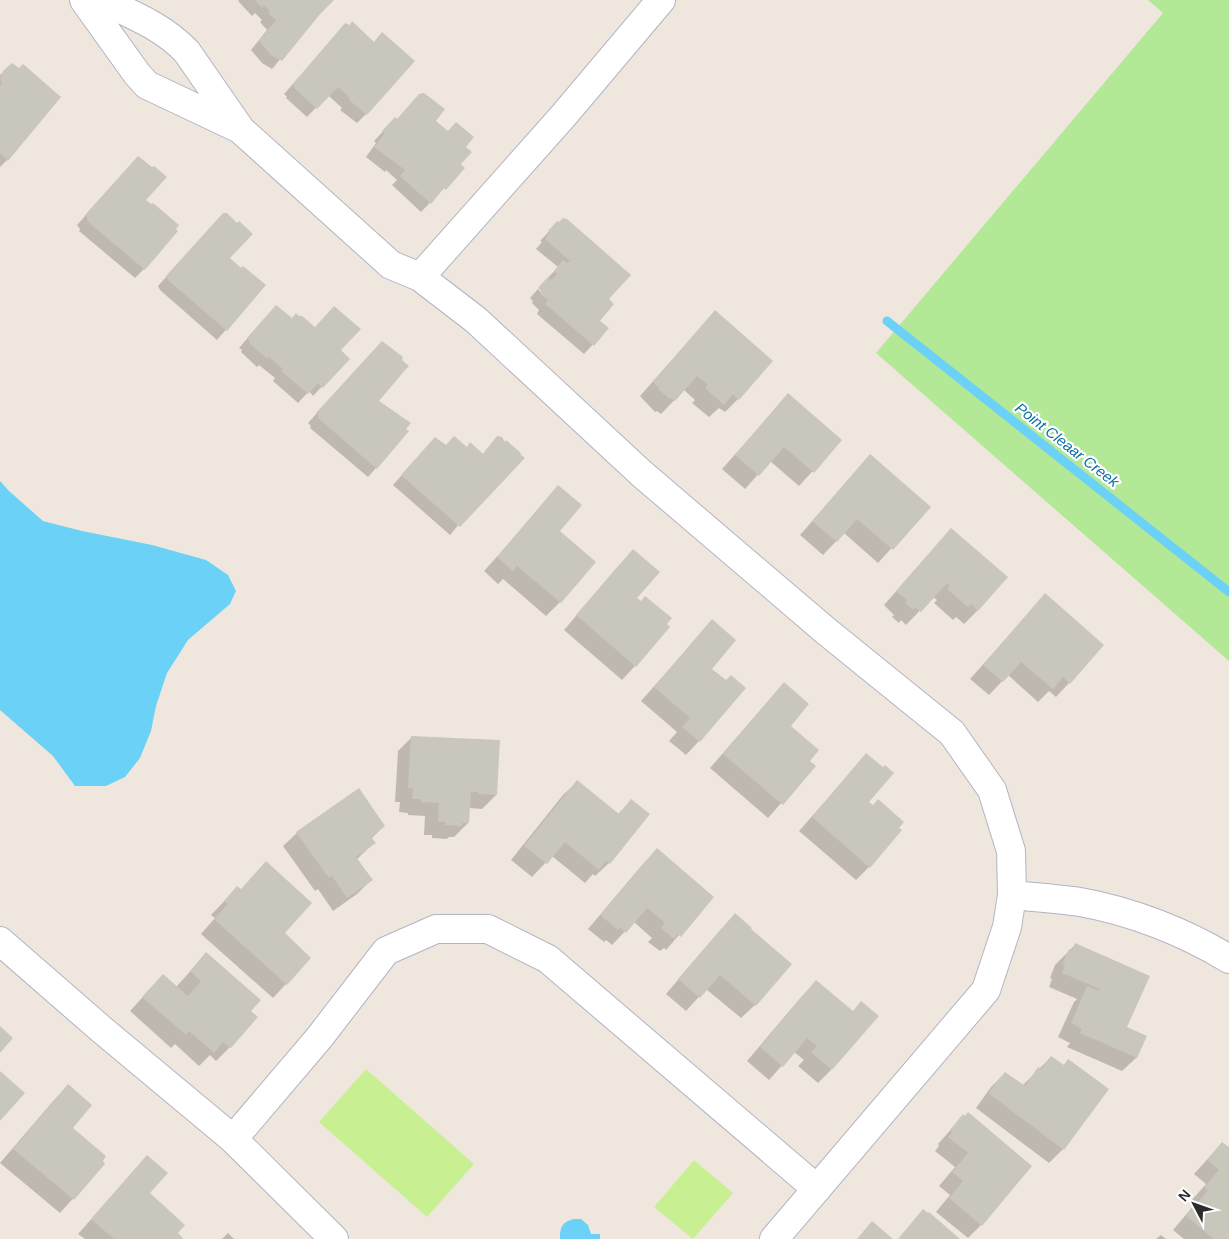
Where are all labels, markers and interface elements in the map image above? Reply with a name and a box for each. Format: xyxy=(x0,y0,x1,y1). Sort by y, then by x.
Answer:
water label: Point Cleaar Creek xyxy=(1012,399,1124,491)
north arrow xyxy=(1169,1179,1219,1229)
text: N xyxy=(1175,1186,1194,1205)

